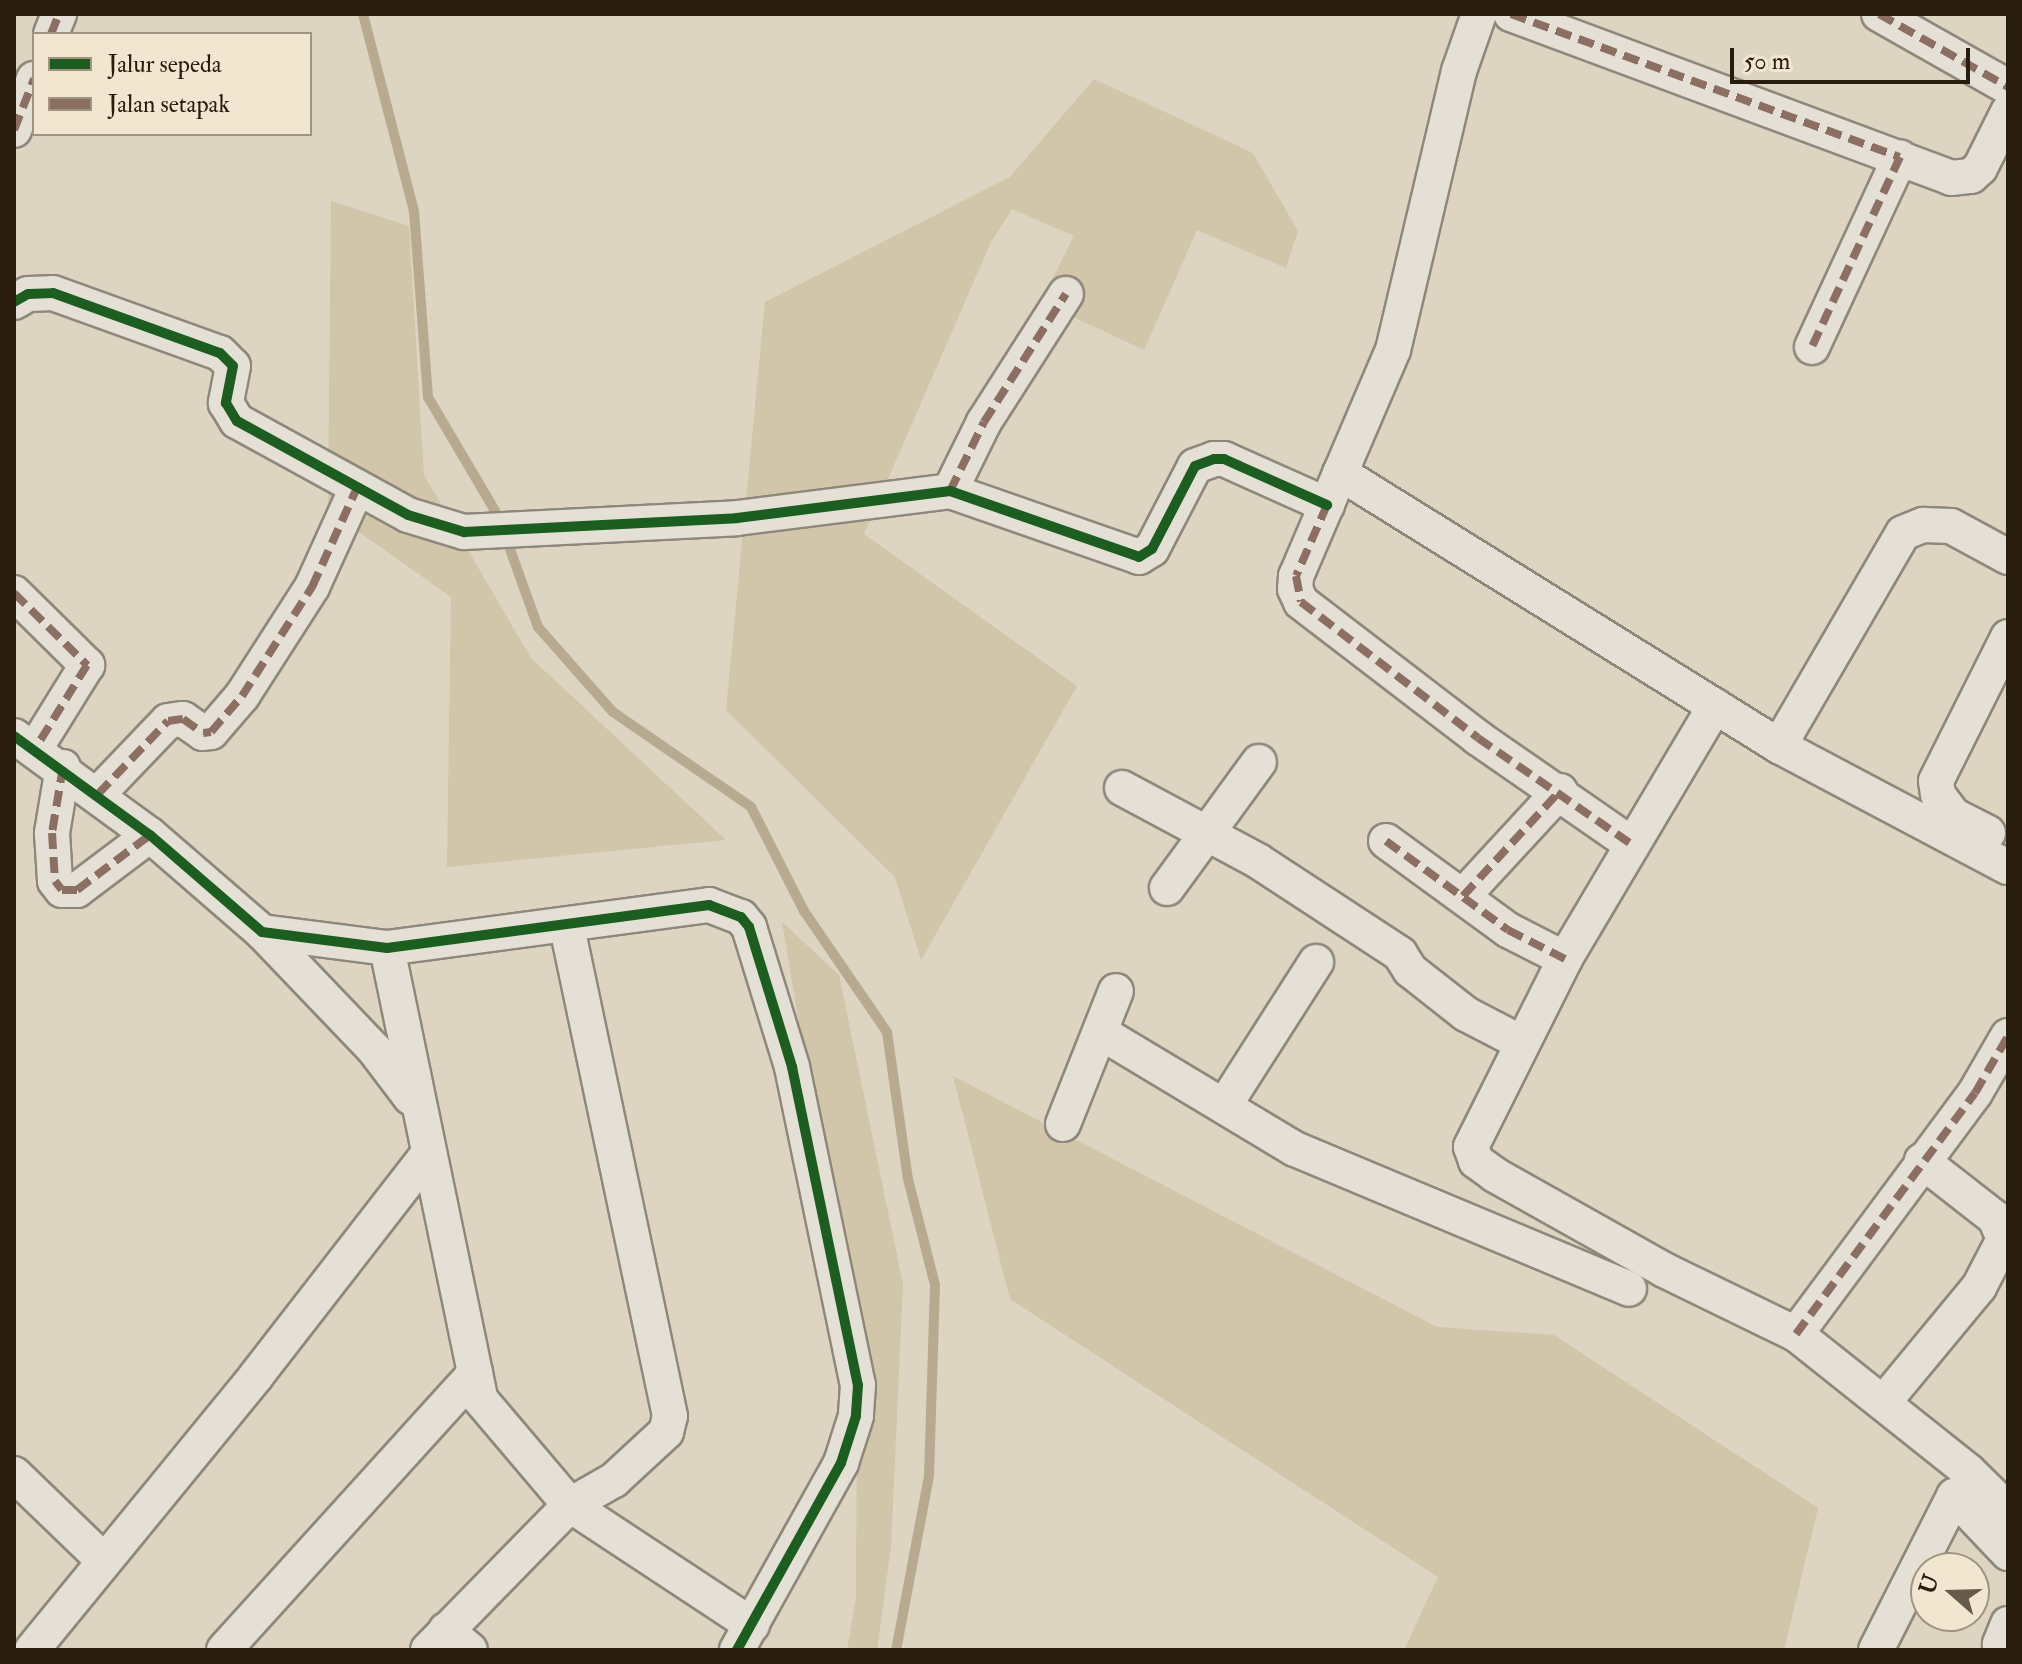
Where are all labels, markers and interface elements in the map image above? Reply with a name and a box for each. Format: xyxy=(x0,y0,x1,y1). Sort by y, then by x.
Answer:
legend xyxy=(32,32,312,136)
scale bar xyxy=(1734,32,1974,82)
text: 50 m xyxy=(1744,46,1790,77)
text: Jalur sepeda xyxy=(108,49,222,80)
text: Jalan setapak xyxy=(108,89,230,120)
north arrow xyxy=(1910,1552,1990,1632)
text: U xyxy=(1913,1571,1946,1598)

